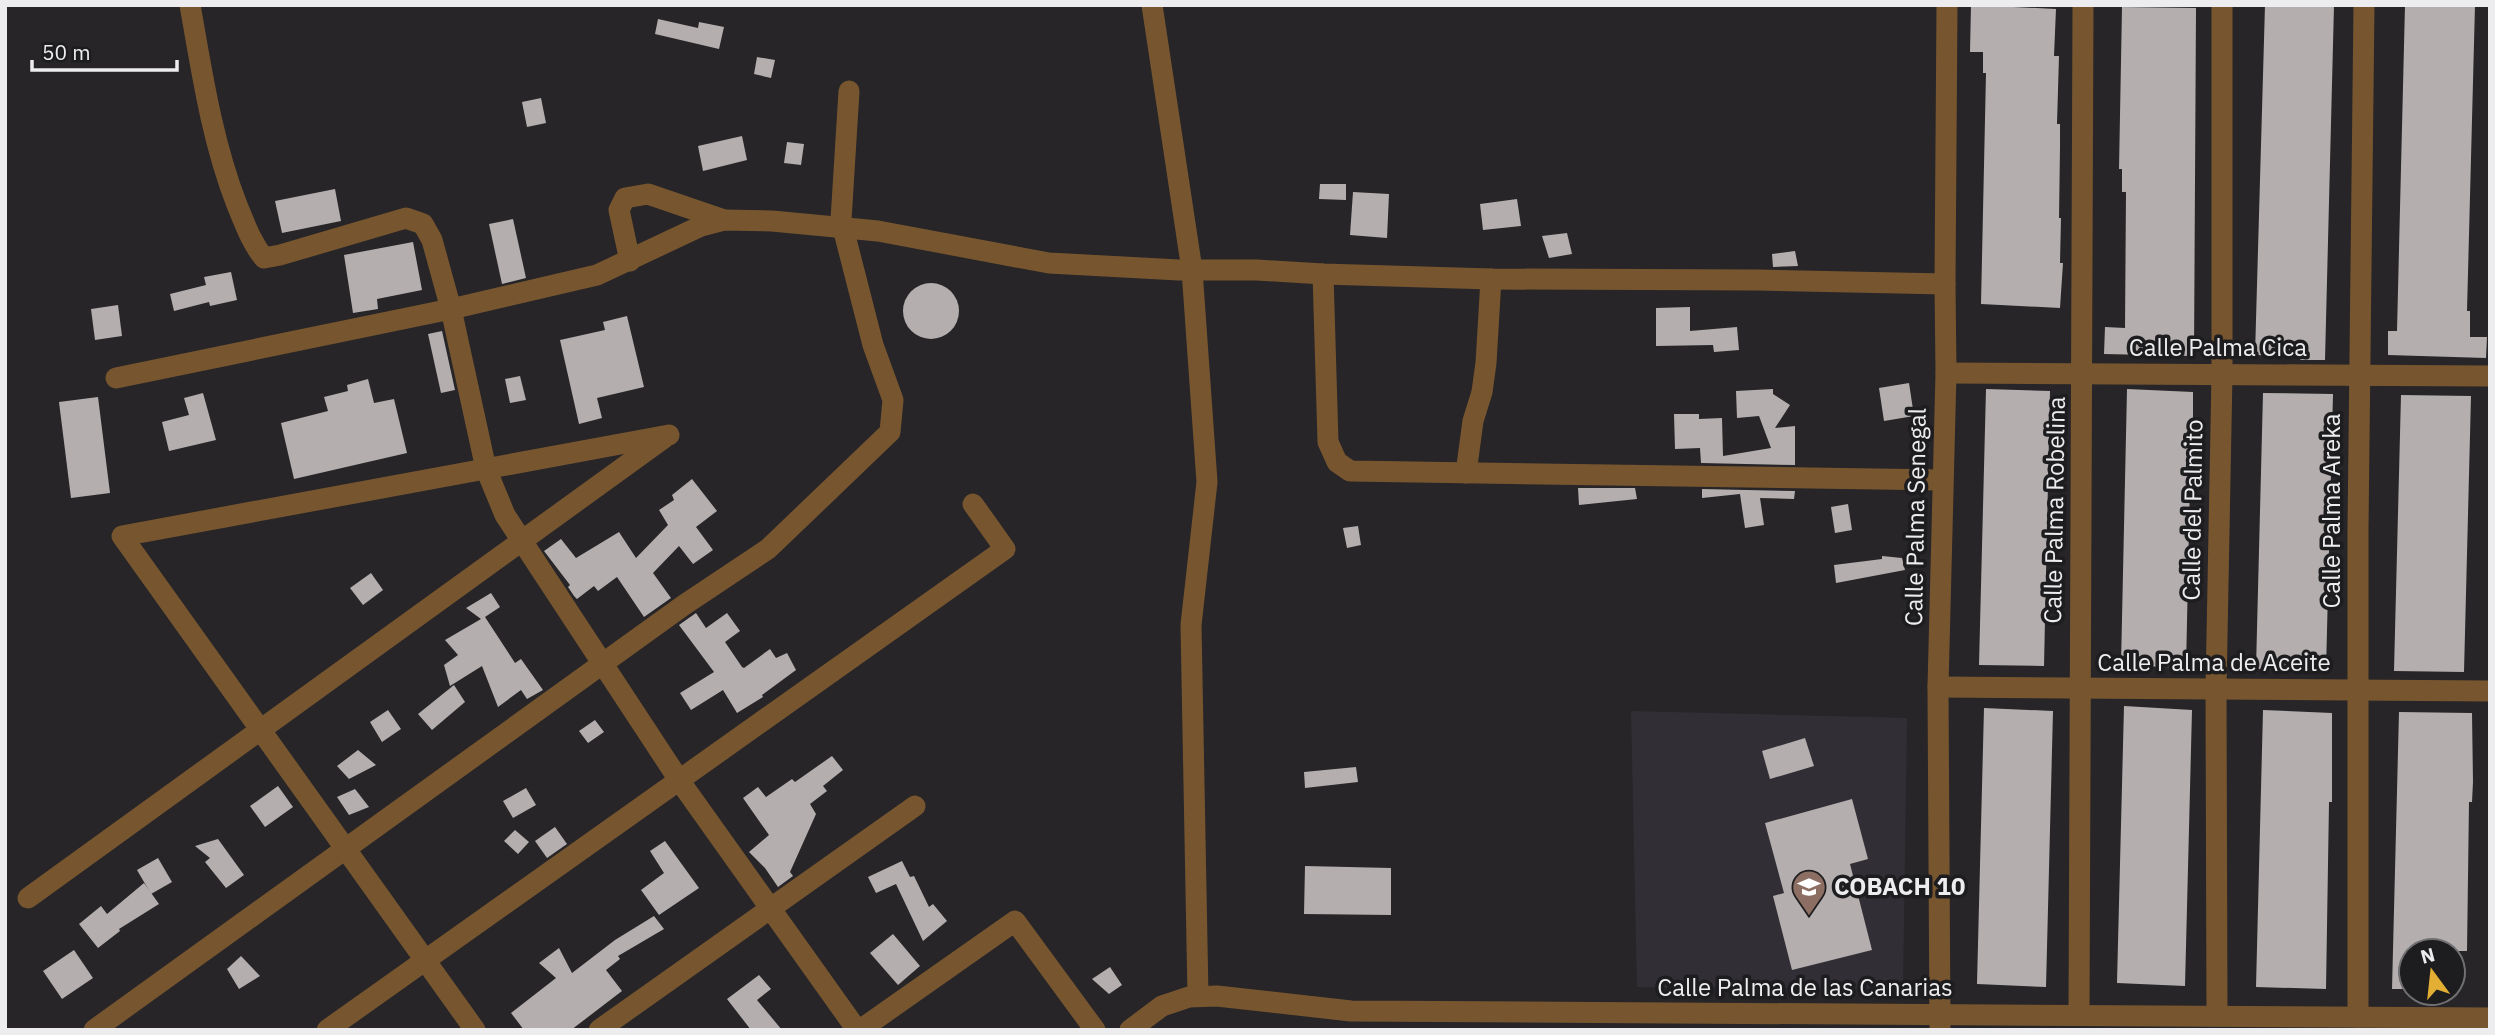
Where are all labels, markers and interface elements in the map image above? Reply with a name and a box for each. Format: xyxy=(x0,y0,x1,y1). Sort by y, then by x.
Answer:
scale bar xyxy=(32,28,177,72)
text: 50 m xyxy=(42,38,91,66)
street label: Calle Palma Cica xyxy=(2129,331,2307,363)
street label: Calle Palma Robelina xyxy=(2036,396,2072,624)
street label: Calle Palma Senegal xyxy=(1897,407,1933,626)
street label: Calle Palma Areka xyxy=(2315,413,2347,609)
street label: Calle del Palmito xyxy=(2174,419,2210,601)
street label: Calle Palma de Aceite xyxy=(2097,646,2331,678)
school or university icon: COBACH 10 xyxy=(1790,868,1828,917)
place label: COBACH 10 xyxy=(1834,870,1965,902)
north arrow xyxy=(2397,937,2467,1007)
text: N xyxy=(2418,942,2437,969)
street label: Calle Palma de las Canarias xyxy=(1657,971,1953,1003)

